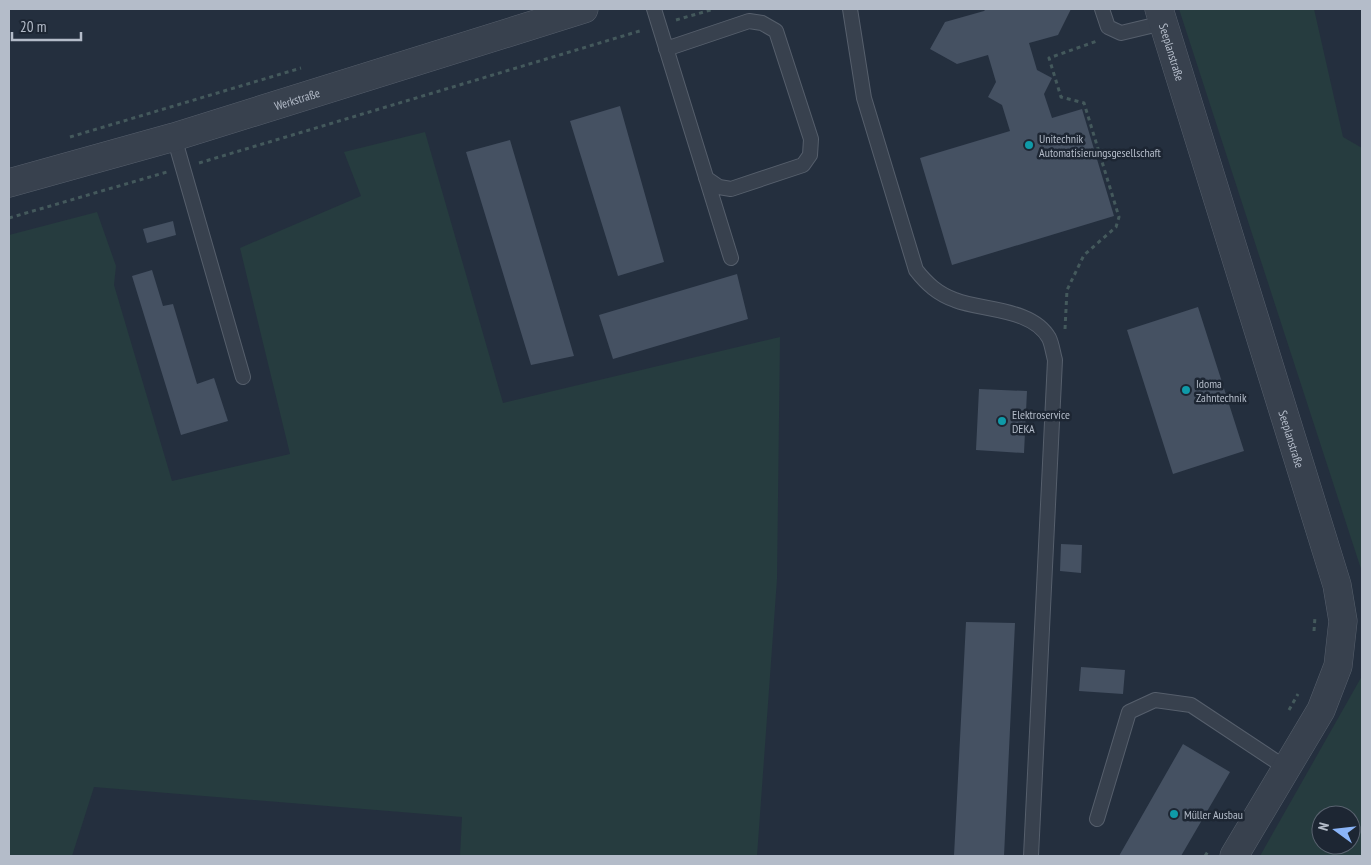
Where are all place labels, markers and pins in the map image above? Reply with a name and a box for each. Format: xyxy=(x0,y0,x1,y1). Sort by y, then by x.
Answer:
place label: Unitechnik Automatisierungsgesellschaft xyxy=(1039,131,1162,160)
marker: Unitechnik Automatisierungsgesellschaft xyxy=(1023,139,1035,151)
place label: Idoma Zahntechnik xyxy=(1196,376,1247,405)
marker: Idoma Zahntechnik xyxy=(1180,384,1192,396)
place label: Elektroservice DEKA xyxy=(1012,407,1070,436)
marker: Elektroservice DEKA xyxy=(996,415,1008,427)
place label: Müller Ausbau xyxy=(1184,807,1243,822)
marker: Müller Ausbau xyxy=(1168,808,1180,820)

